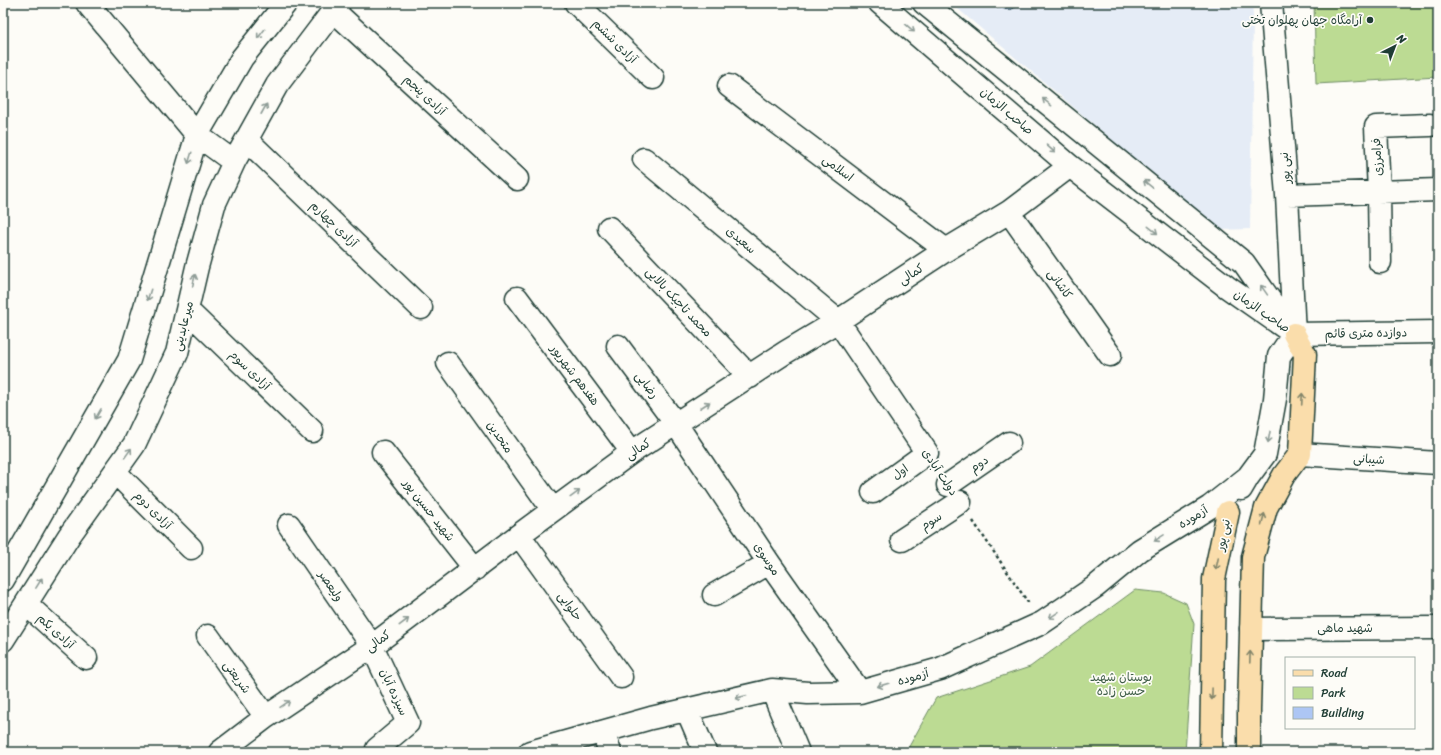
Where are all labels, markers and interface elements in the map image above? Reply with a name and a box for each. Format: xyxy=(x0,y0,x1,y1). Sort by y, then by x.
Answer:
place label: آرامگاه جهان پهلوان تختی xyxy=(1242,9,1363,31)
street label: آزادی ششم xyxy=(587,13,644,70)
marker: آرامگاه جهان پهلوان تختی xyxy=(1365,15,1375,25)
one-way arrow xyxy=(905,24,915,33)
north arrow xyxy=(1375,26,1415,66)
one-way arrow xyxy=(257,28,266,39)
text: N xyxy=(1391,29,1411,49)
street label: آزادی پنجم xyxy=(398,69,453,122)
street label: صاحب الزمان xyxy=(975,81,1039,141)
one-way arrow xyxy=(1041,98,1052,107)
one-way arrow xyxy=(260,103,268,115)
street label: فرامرزی xyxy=(1365,137,1389,177)
one-way arrow xyxy=(1046,145,1056,154)
street label: اسلامی xyxy=(817,149,859,187)
one-way arrow xyxy=(186,151,193,164)
street label: نبی پور xyxy=(1273,151,1297,186)
one-way arrow xyxy=(1142,180,1153,189)
street label: آزادی چهارم xyxy=(305,195,364,254)
street label: سعیدی xyxy=(721,220,761,260)
one-way arrow xyxy=(1148,225,1159,234)
street label: کمالی xyxy=(893,257,929,291)
street label: محمد تاجیک بالایی xyxy=(640,262,718,342)
street label: کاشانی xyxy=(1042,264,1078,304)
one-way arrow xyxy=(190,274,198,287)
street label: صاحب الزمان xyxy=(1229,283,1295,339)
one-way arrow xyxy=(1260,285,1268,296)
one-way arrow xyxy=(145,289,152,302)
street label: میرعابدینی xyxy=(166,298,200,354)
street label: دوازده متری قائم xyxy=(1325,321,1407,345)
street label: هفدهم شهریور xyxy=(544,339,606,411)
street label: آزادی سوم xyxy=(224,344,277,396)
street label: رضایی xyxy=(629,366,665,404)
one-way arrow xyxy=(1299,393,1306,406)
one-way arrow xyxy=(699,401,710,409)
one-way arrow xyxy=(94,408,102,420)
street label: متحدین xyxy=(481,416,519,458)
one-way arrow xyxy=(1264,430,1272,443)
street label: کمالی xyxy=(620,432,656,466)
street label: دولت آبادی xyxy=(916,444,964,500)
street label: شیبانی xyxy=(1352,447,1386,471)
one-way arrow xyxy=(124,448,132,459)
street label: دوم xyxy=(965,449,993,479)
street label: اول xyxy=(887,458,913,486)
street label: شهید حسین پور xyxy=(397,473,461,546)
street label: آزادی دوم xyxy=(128,485,178,535)
one-way arrow xyxy=(569,490,580,498)
street label: آزموده xyxy=(1174,499,1213,535)
street label: سوم xyxy=(915,506,947,536)
one-way arrow xyxy=(1260,513,1268,526)
street label: نبی پور xyxy=(1209,517,1237,554)
one-way arrow xyxy=(1153,535,1165,543)
street label: موسوی xyxy=(748,538,786,580)
one-way arrow xyxy=(1212,557,1220,570)
street label: ولیعصر xyxy=(312,565,350,606)
one-way arrow xyxy=(35,578,43,589)
street label: حلوایی xyxy=(552,587,588,625)
street label: آزادی یکم xyxy=(32,608,81,655)
one-way arrow xyxy=(1049,611,1060,619)
street label: شهید ماهی xyxy=(1317,617,1373,639)
one-way arrow xyxy=(398,618,409,627)
street label: کمالی xyxy=(360,624,396,658)
one-way arrow xyxy=(1247,651,1254,664)
street label: شریعتی xyxy=(217,656,257,698)
legend xyxy=(1285,657,1415,729)
street label: آزموده xyxy=(895,662,932,692)
text: Road xyxy=(1321,662,1348,684)
street label: سیزده آبان xyxy=(373,665,415,719)
park label: بوستان شهید حسن زاده xyxy=(1090,666,1152,702)
one-way arrow xyxy=(876,682,889,690)
text: Park xyxy=(1321,682,1346,704)
one-way arrow xyxy=(1208,687,1216,700)
one-way arrow xyxy=(734,694,747,702)
one-way arrow xyxy=(279,700,290,708)
text: Building xyxy=(1321,702,1364,724)

